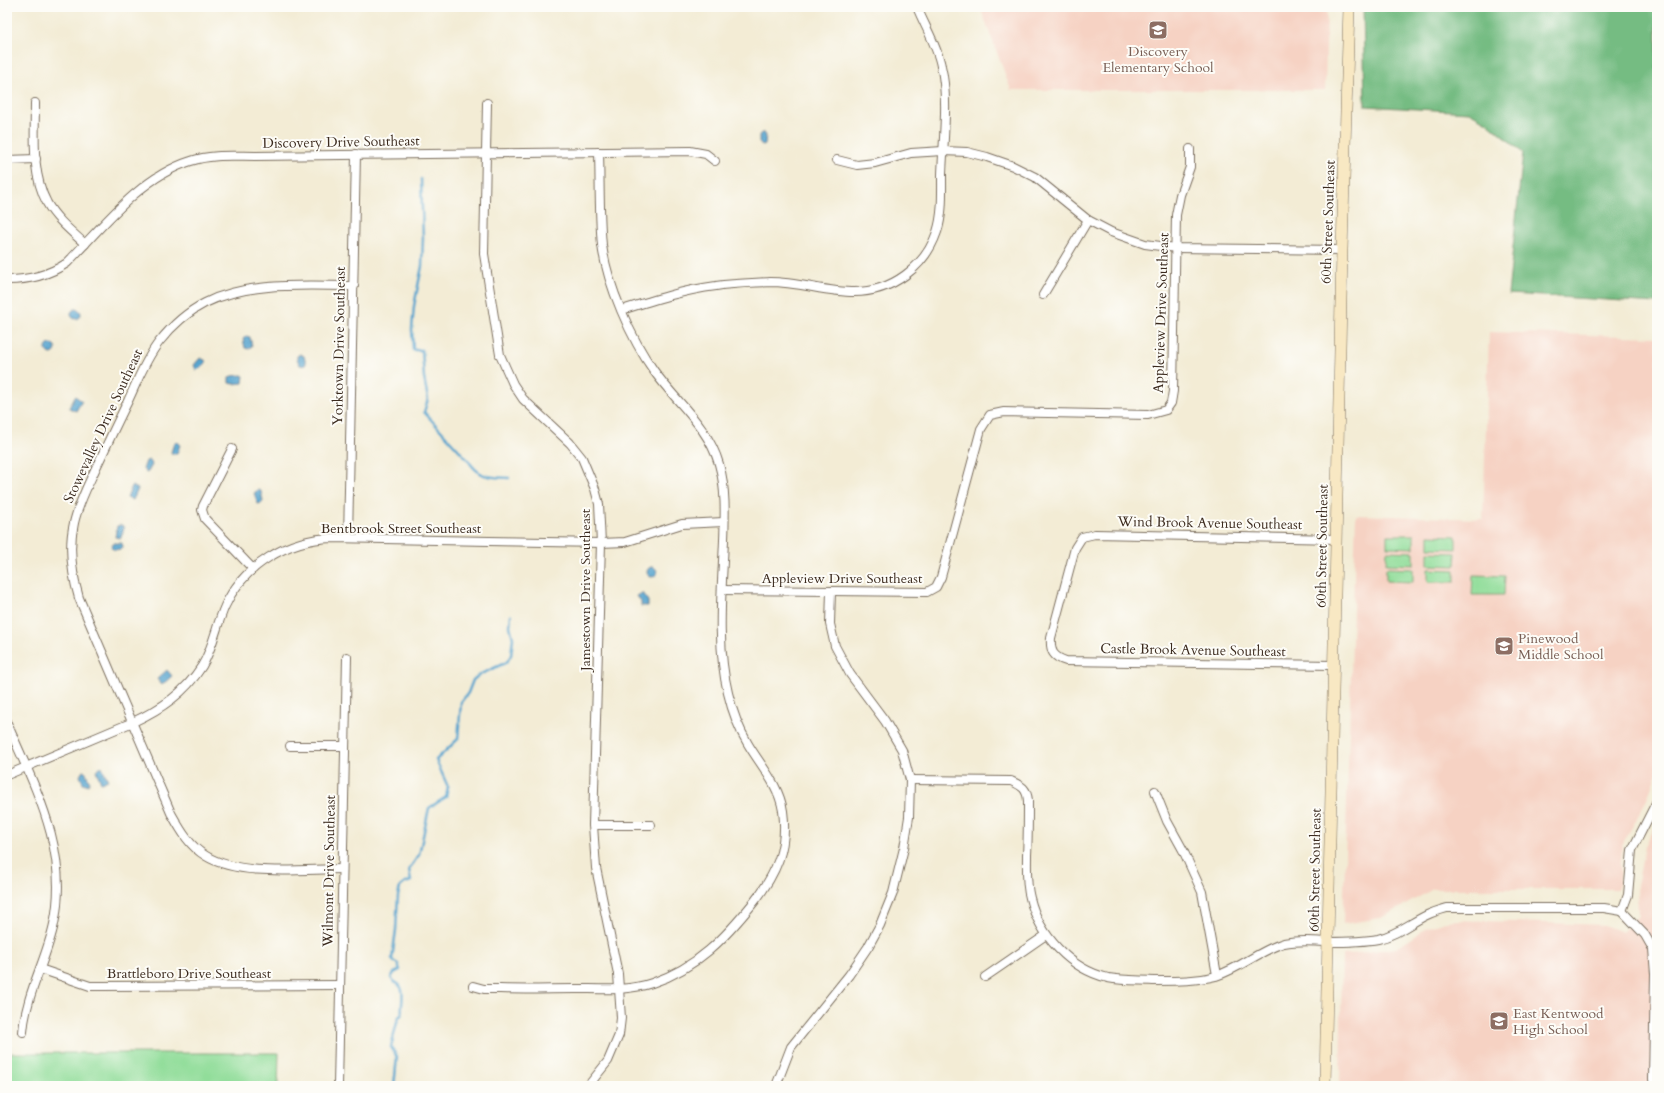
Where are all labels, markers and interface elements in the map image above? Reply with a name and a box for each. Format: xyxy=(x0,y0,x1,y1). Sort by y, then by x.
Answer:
school or university icon: Discovery Elementary School xyxy=(1147,19,1169,41)
place label: Discovery Elementary School xyxy=(1102,42,1214,77)
street label: Discovery Drive Southeast xyxy=(262,131,420,153)
street label: 60th Street Southeast xyxy=(1316,159,1340,284)
street label: Appleview Drive Southeast xyxy=(1149,232,1173,394)
street label: Yorktown Drive Southeast xyxy=(328,266,350,426)
street label: Stowevalley Drive Southeast xyxy=(59,345,147,506)
street label: 60th Street Southeast xyxy=(1311,484,1333,608)
street label: Jamestown Drive Southeast xyxy=(576,508,595,673)
street label: Wind Brook Avenue Southeast xyxy=(1117,512,1303,534)
street label: Bentbrook Street Southeast xyxy=(321,519,482,538)
street label: Appleview Drive Southeast xyxy=(762,569,923,588)
place label: Pinewood Middle School xyxy=(1518,629,1604,664)
school or university icon: Pinewood Middle School xyxy=(1493,635,1515,657)
street label: Castle Brook Avenue Southeast xyxy=(1100,639,1287,661)
street label: Wilmont Drive Southeast xyxy=(318,794,340,948)
street label: 60th Street Southeast xyxy=(1304,808,1326,932)
street label: Brattleboro Drive Southeast xyxy=(107,964,272,983)
place label: East Kentwood High School xyxy=(1513,1004,1604,1039)
school or university icon: East Kentwood High School xyxy=(1488,1010,1510,1032)

